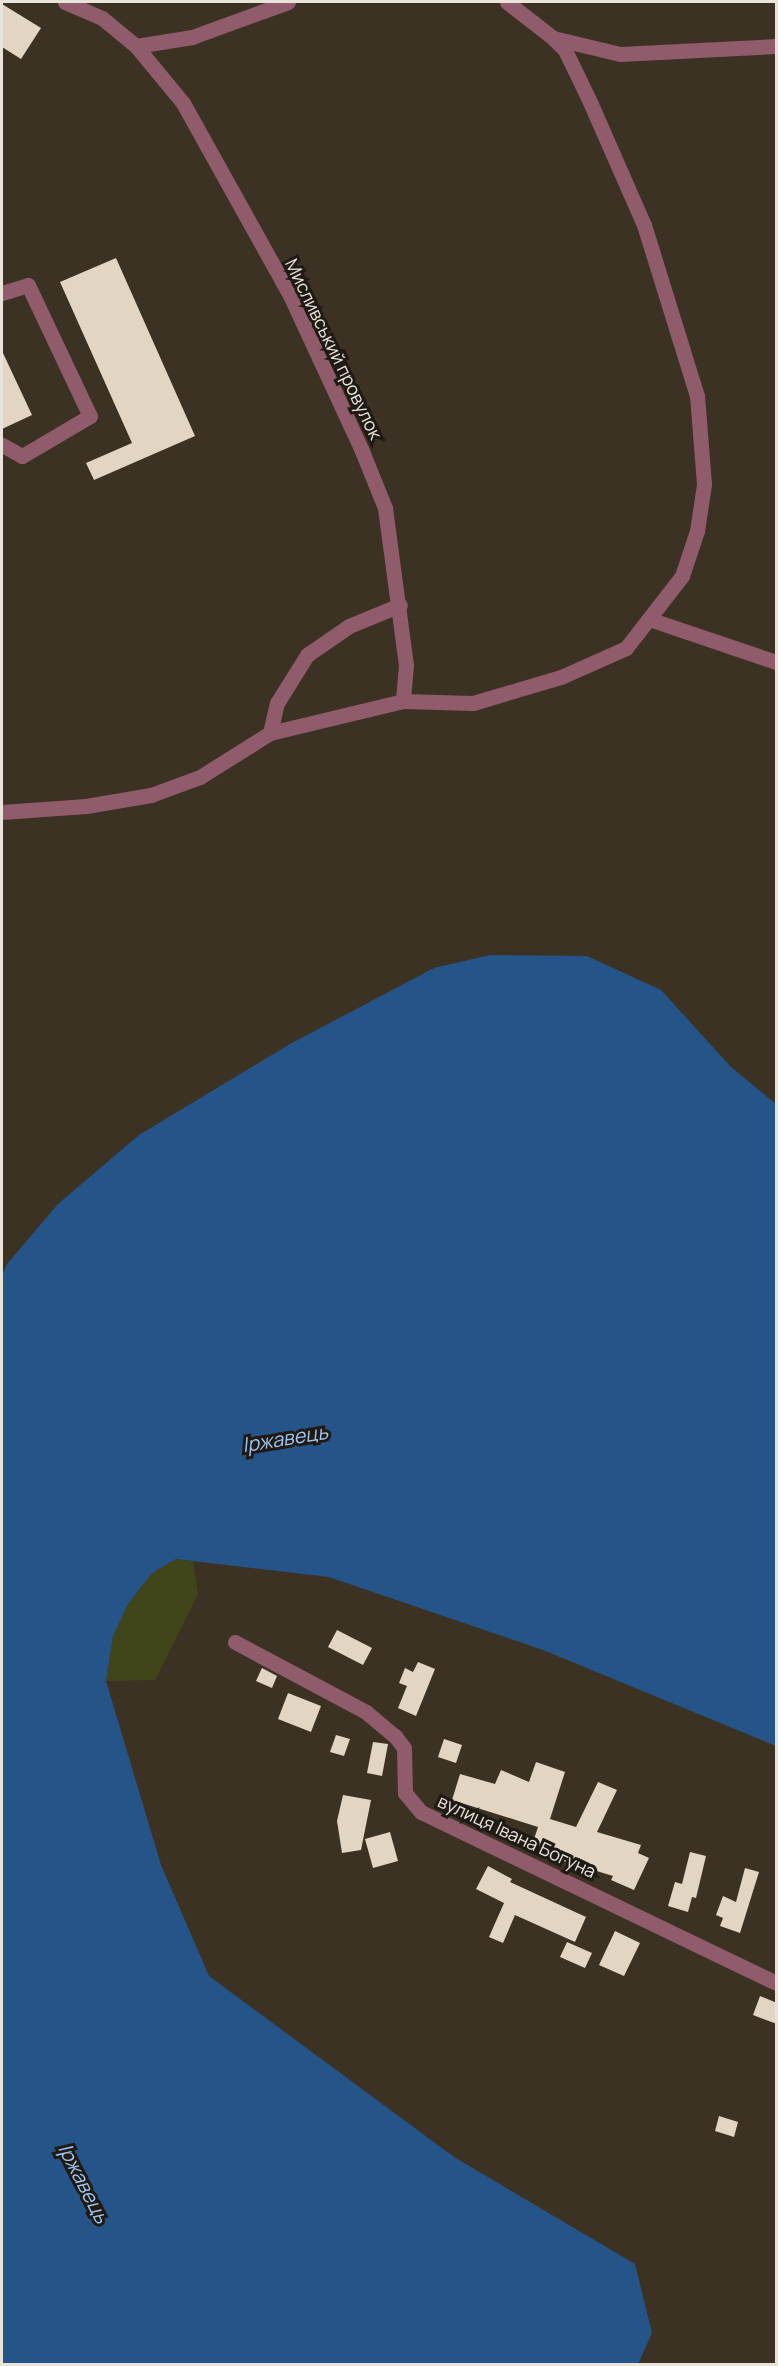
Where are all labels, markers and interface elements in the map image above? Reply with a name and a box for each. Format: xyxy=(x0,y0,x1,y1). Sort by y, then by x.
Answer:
street label: Мисливський провулок xyxy=(281,255,387,443)
water label: Іржавець xyxy=(241,1419,329,1457)
street label: вулиця Івана Богуна xyxy=(434,1790,600,1882)
water label: Іржавець xyxy=(54,2139,114,2227)

